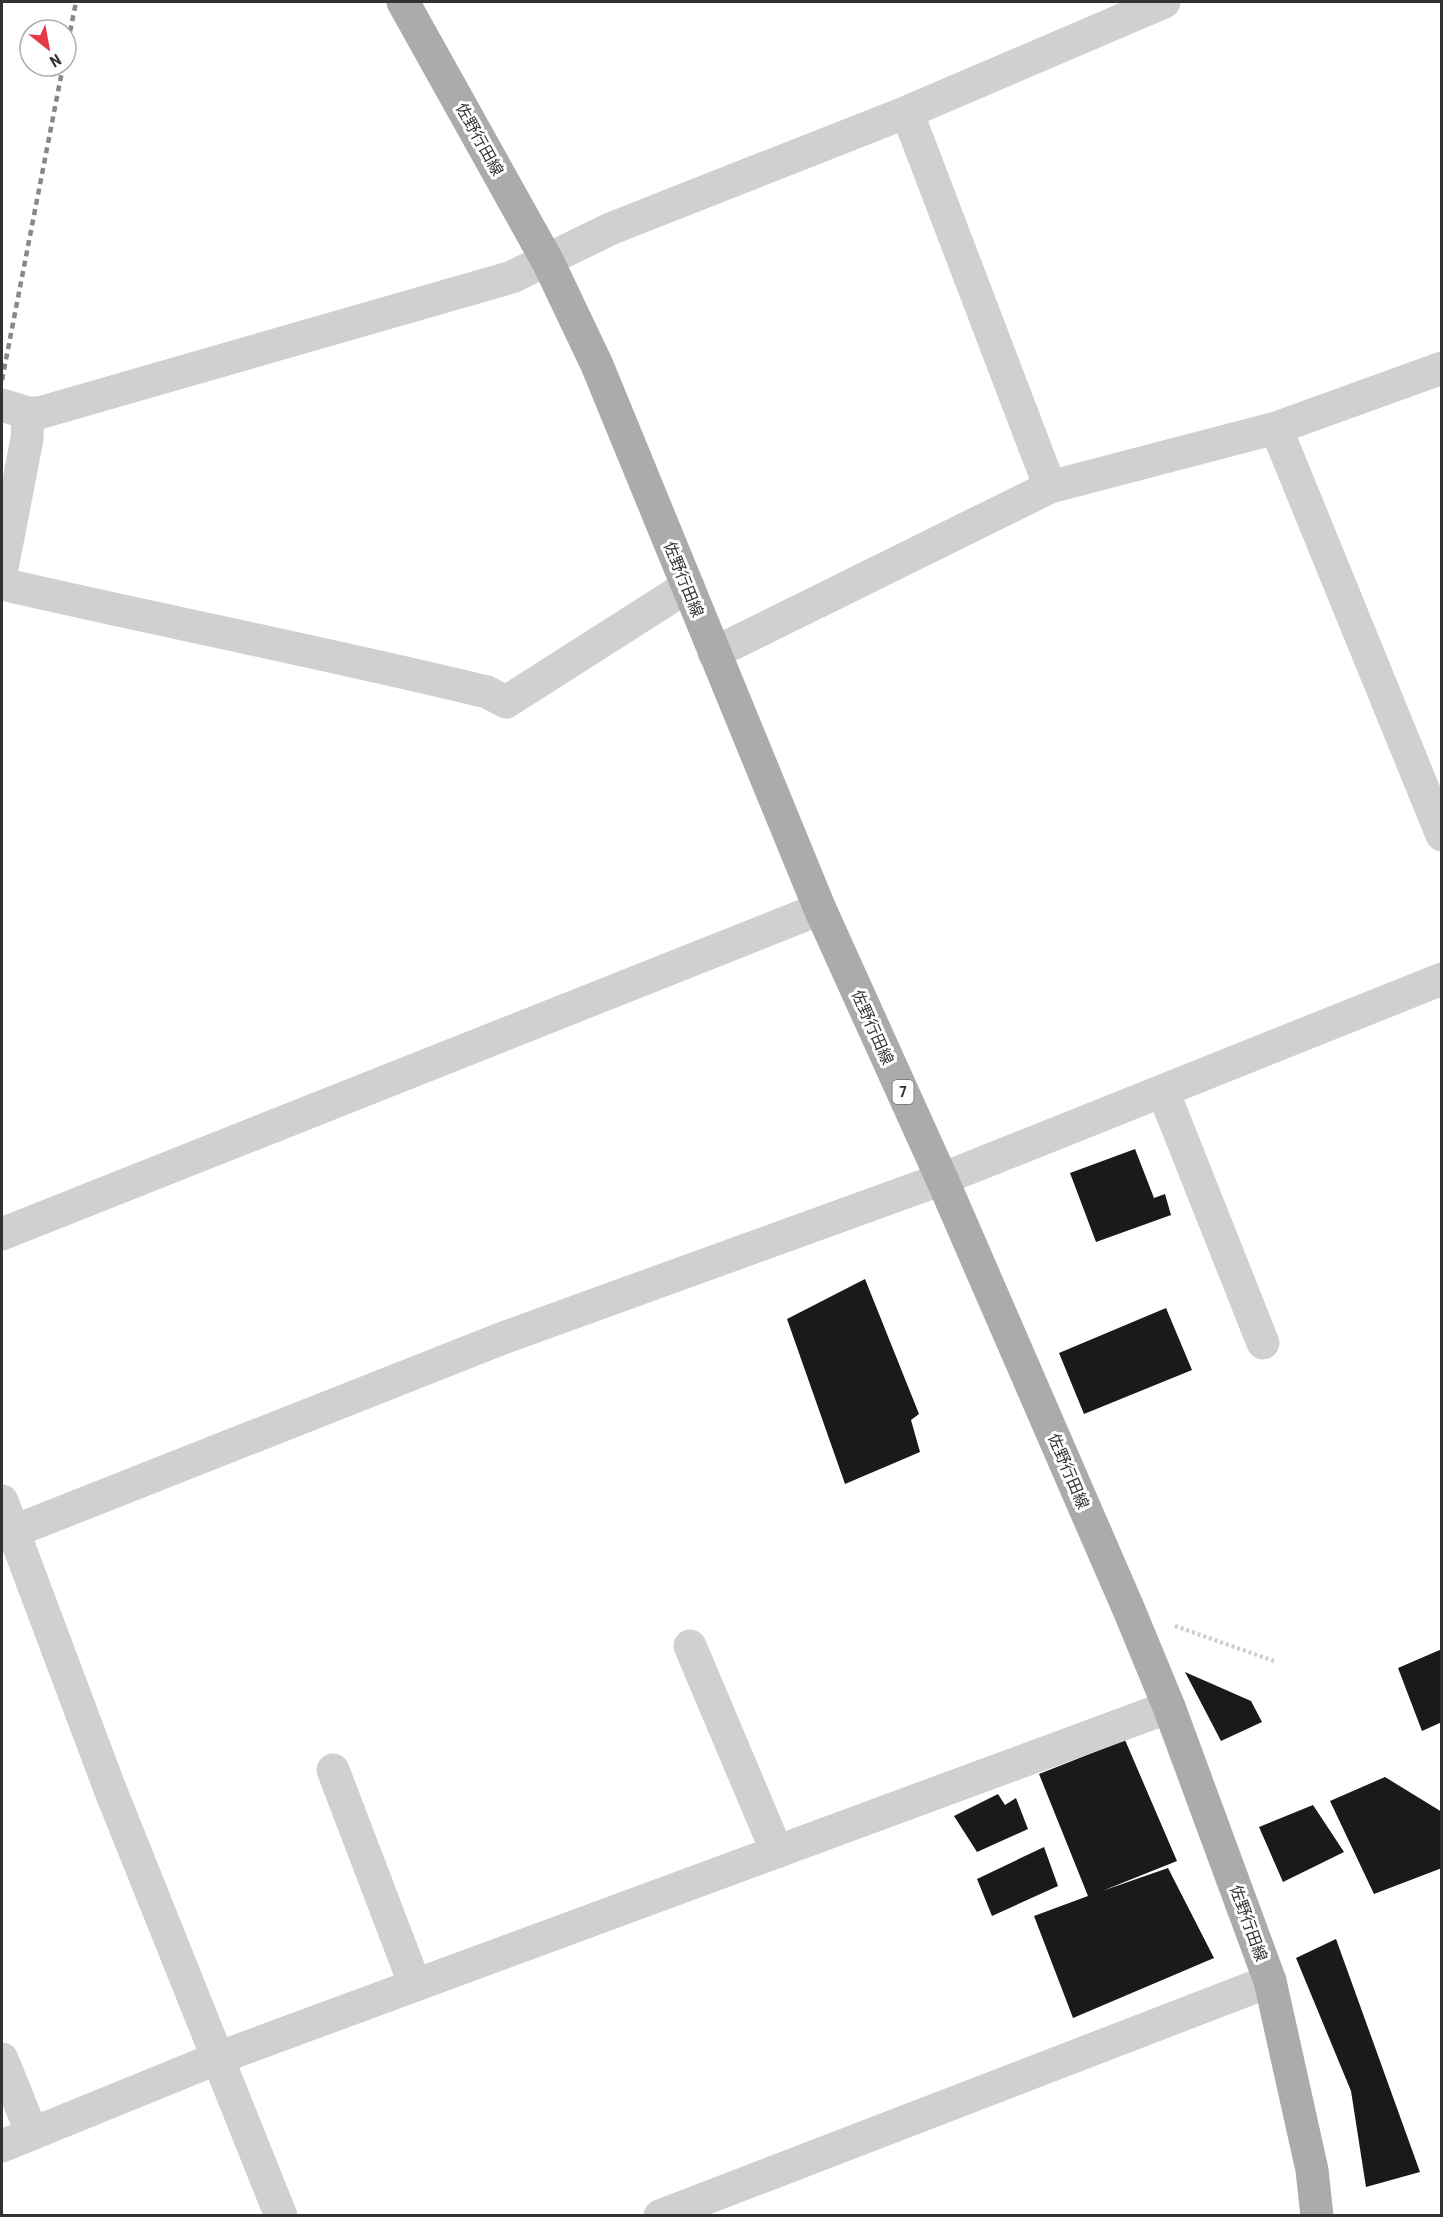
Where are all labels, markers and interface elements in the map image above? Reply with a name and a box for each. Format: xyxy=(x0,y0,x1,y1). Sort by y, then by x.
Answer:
north arrow xyxy=(18,18,78,78)
text: N xyxy=(46,50,65,71)
street label: 佐野行田線 xyxy=(452,100,507,179)
street label: 佐野行田線 xyxy=(660,539,707,620)
street label: 佐野行田線 xyxy=(848,987,897,1068)
road number: 7 xyxy=(892,1080,914,1104)
street label: 佐野行田線 xyxy=(1044,1431,1093,1512)
street label: 佐野行田線 xyxy=(1226,1882,1271,1964)

